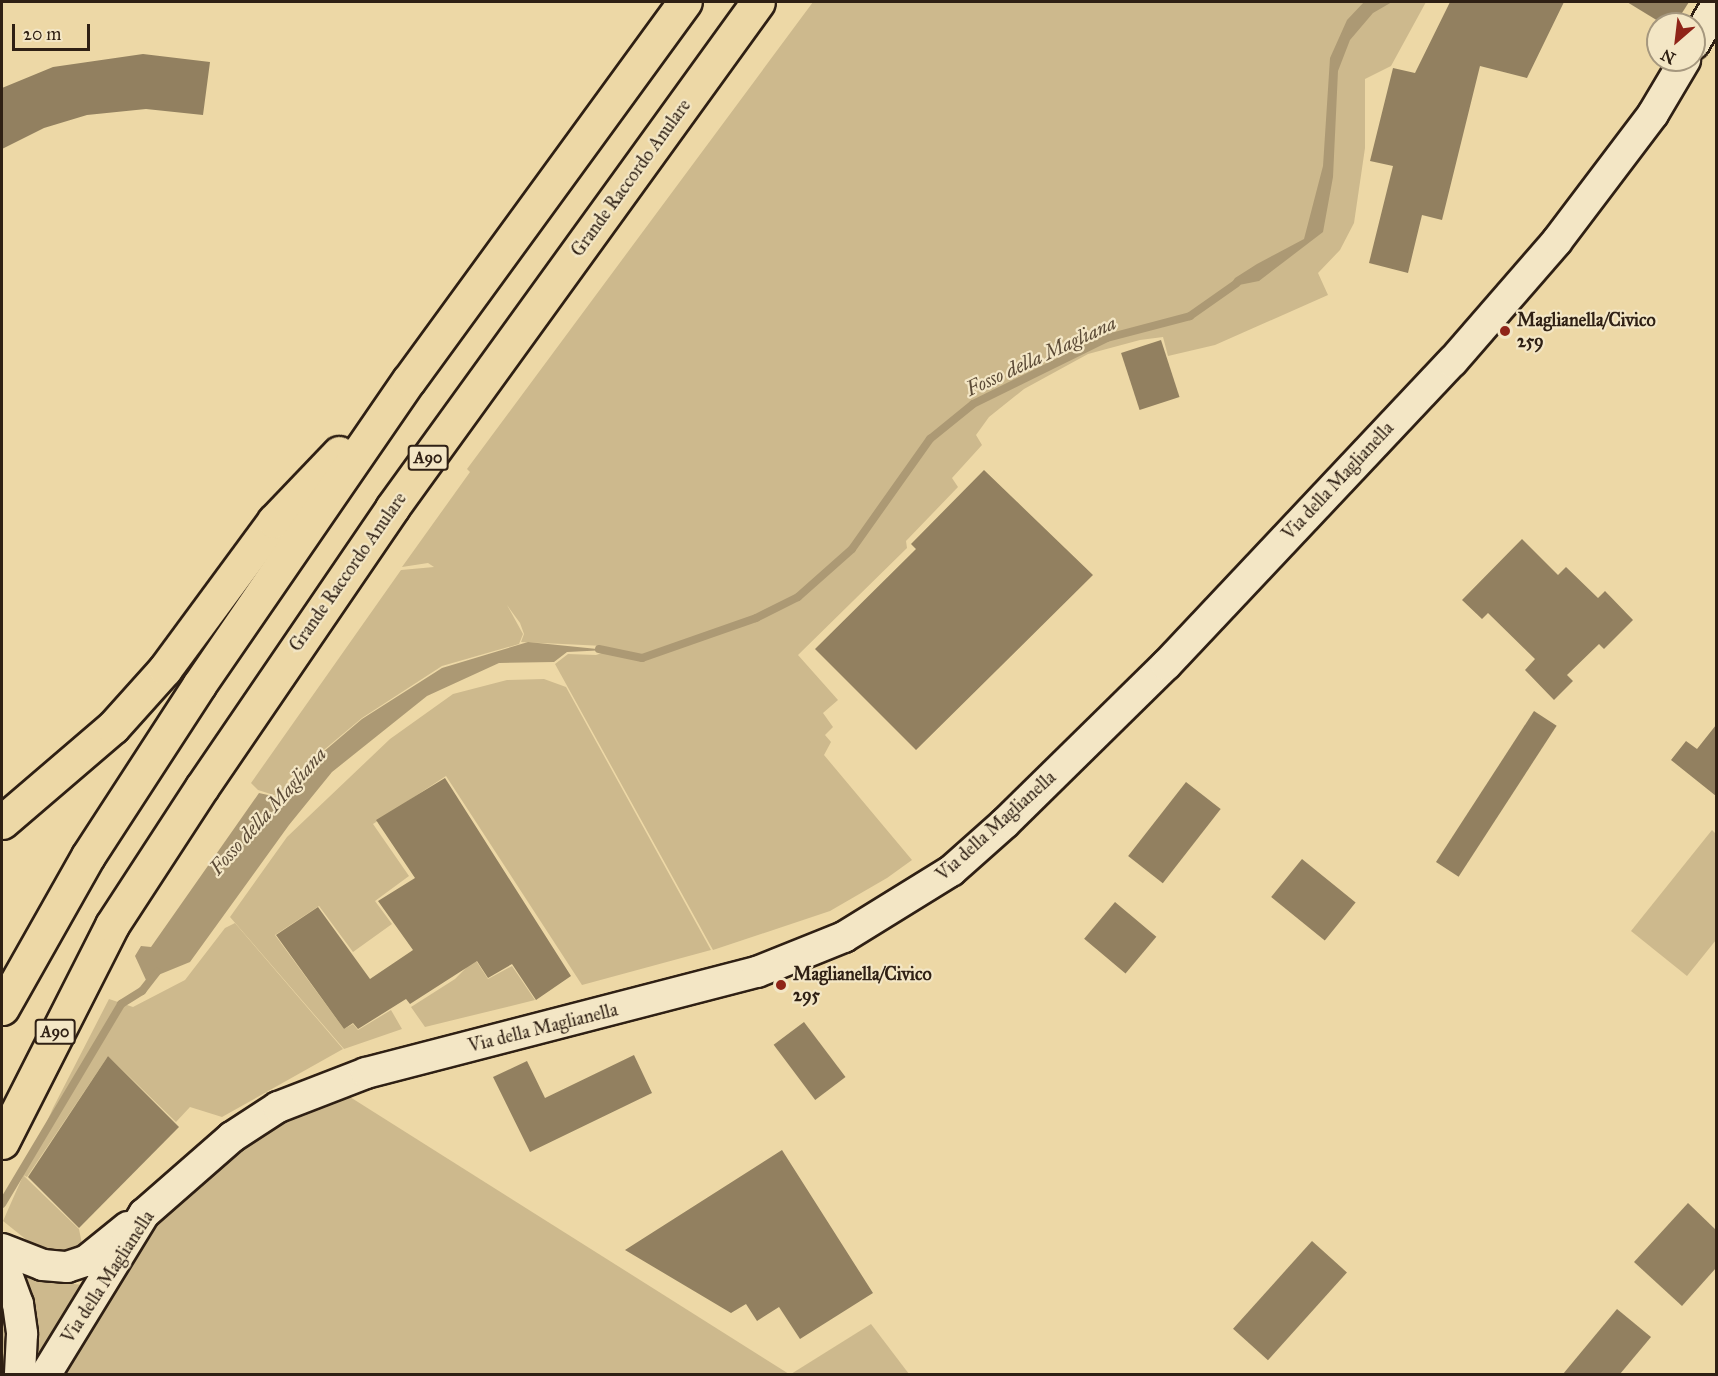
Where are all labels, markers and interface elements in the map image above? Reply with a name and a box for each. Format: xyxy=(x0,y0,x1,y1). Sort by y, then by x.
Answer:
scale bar xyxy=(15,12,93,50)
north arrow xyxy=(1646,12,1706,72)
text: 20 m xyxy=(23,23,61,45)
text: N xyxy=(1658,45,1679,68)
street label: Grande Raccordo Anulare xyxy=(567,95,695,261)
place label: Maglianella/Civico 259 xyxy=(1517,310,1656,352)
water label: Fosso della Magliana xyxy=(962,311,1120,401)
marker: Maglianella/Civico 259 xyxy=(1498,324,1512,338)
street label: Via della Maglianella xyxy=(1278,418,1398,544)
road number: A90 xyxy=(407,445,449,471)
street label: Grande Raccordo Anulare xyxy=(285,488,411,656)
water label: Fosso della Magliana xyxy=(205,742,331,880)
street label: Via della Maglianella xyxy=(932,767,1060,885)
place label: Maglianella/Civico 295 xyxy=(793,964,932,1006)
marker: Maglianella/Civico 295 xyxy=(774,978,788,992)
street label: Via della Maglianella xyxy=(466,999,620,1057)
road number: A90 xyxy=(34,1019,76,1045)
street label: Via della Maglianella xyxy=(57,1207,159,1347)

